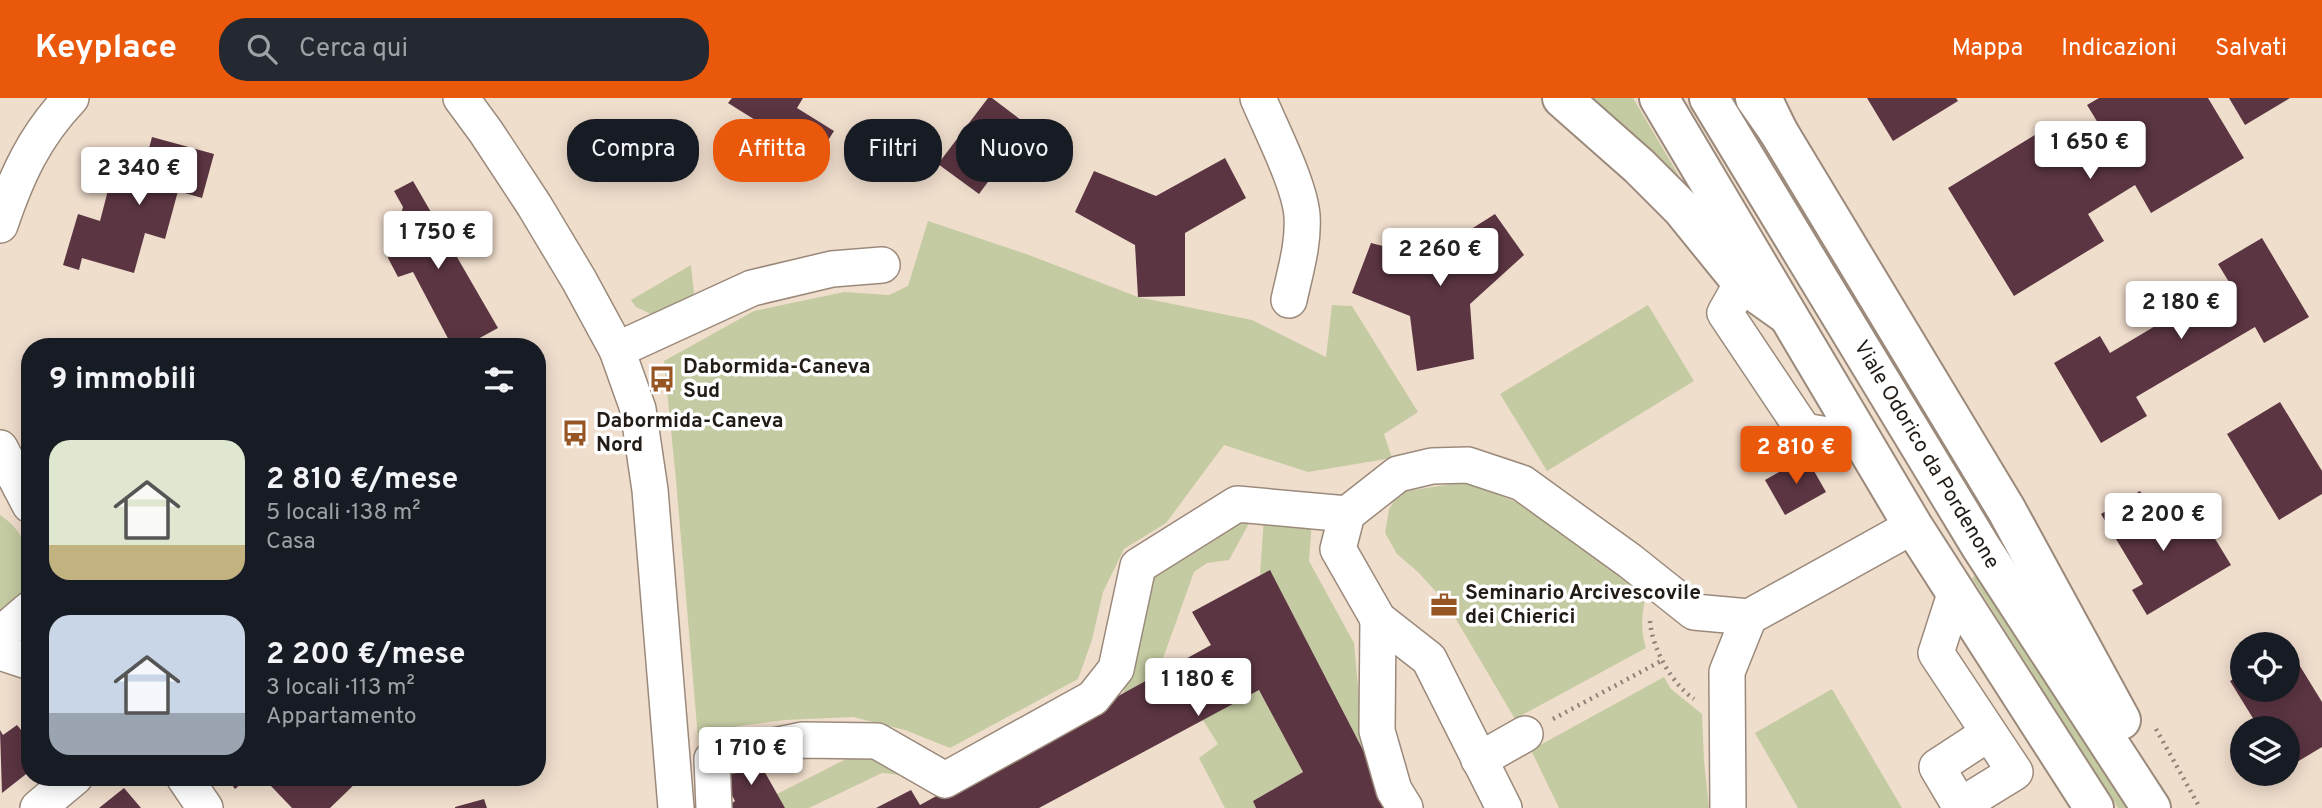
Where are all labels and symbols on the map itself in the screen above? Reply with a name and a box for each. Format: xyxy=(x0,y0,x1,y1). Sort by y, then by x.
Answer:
pin: 1 650 € xyxy=(2025,122,2155,181)
pin: 2 340 € xyxy=(74,148,204,207)
pin: 1 750 € xyxy=(373,212,503,271)
pin: 2 260 € xyxy=(1375,228,1505,288)
pin: 2 180 € xyxy=(2116,282,2246,341)
street label: Viale Odorico da Pordenone xyxy=(1847,336,2005,574)
place label: Dabormida-Caneva Sud xyxy=(683,354,870,405)
bus stop icon: Dabormida-Caneva Sud xyxy=(647,364,677,394)
place label: Dabormida-Caneva Nord xyxy=(596,408,783,459)
bus stop icon: Dabormida-Caneva Nord xyxy=(560,418,590,448)
pin: 2 810 € xyxy=(1731,426,1861,486)
pin: 2 200 € xyxy=(2098,494,2228,553)
place label: Seminario Arcivescovile dei Chierici xyxy=(1465,580,1701,631)
office icon: Seminario Arcivescovile dei Chierici xyxy=(1429,590,1459,620)
pin: 1 180 € xyxy=(1133,658,1263,718)
pin: 1 710 € xyxy=(686,728,816,787)

